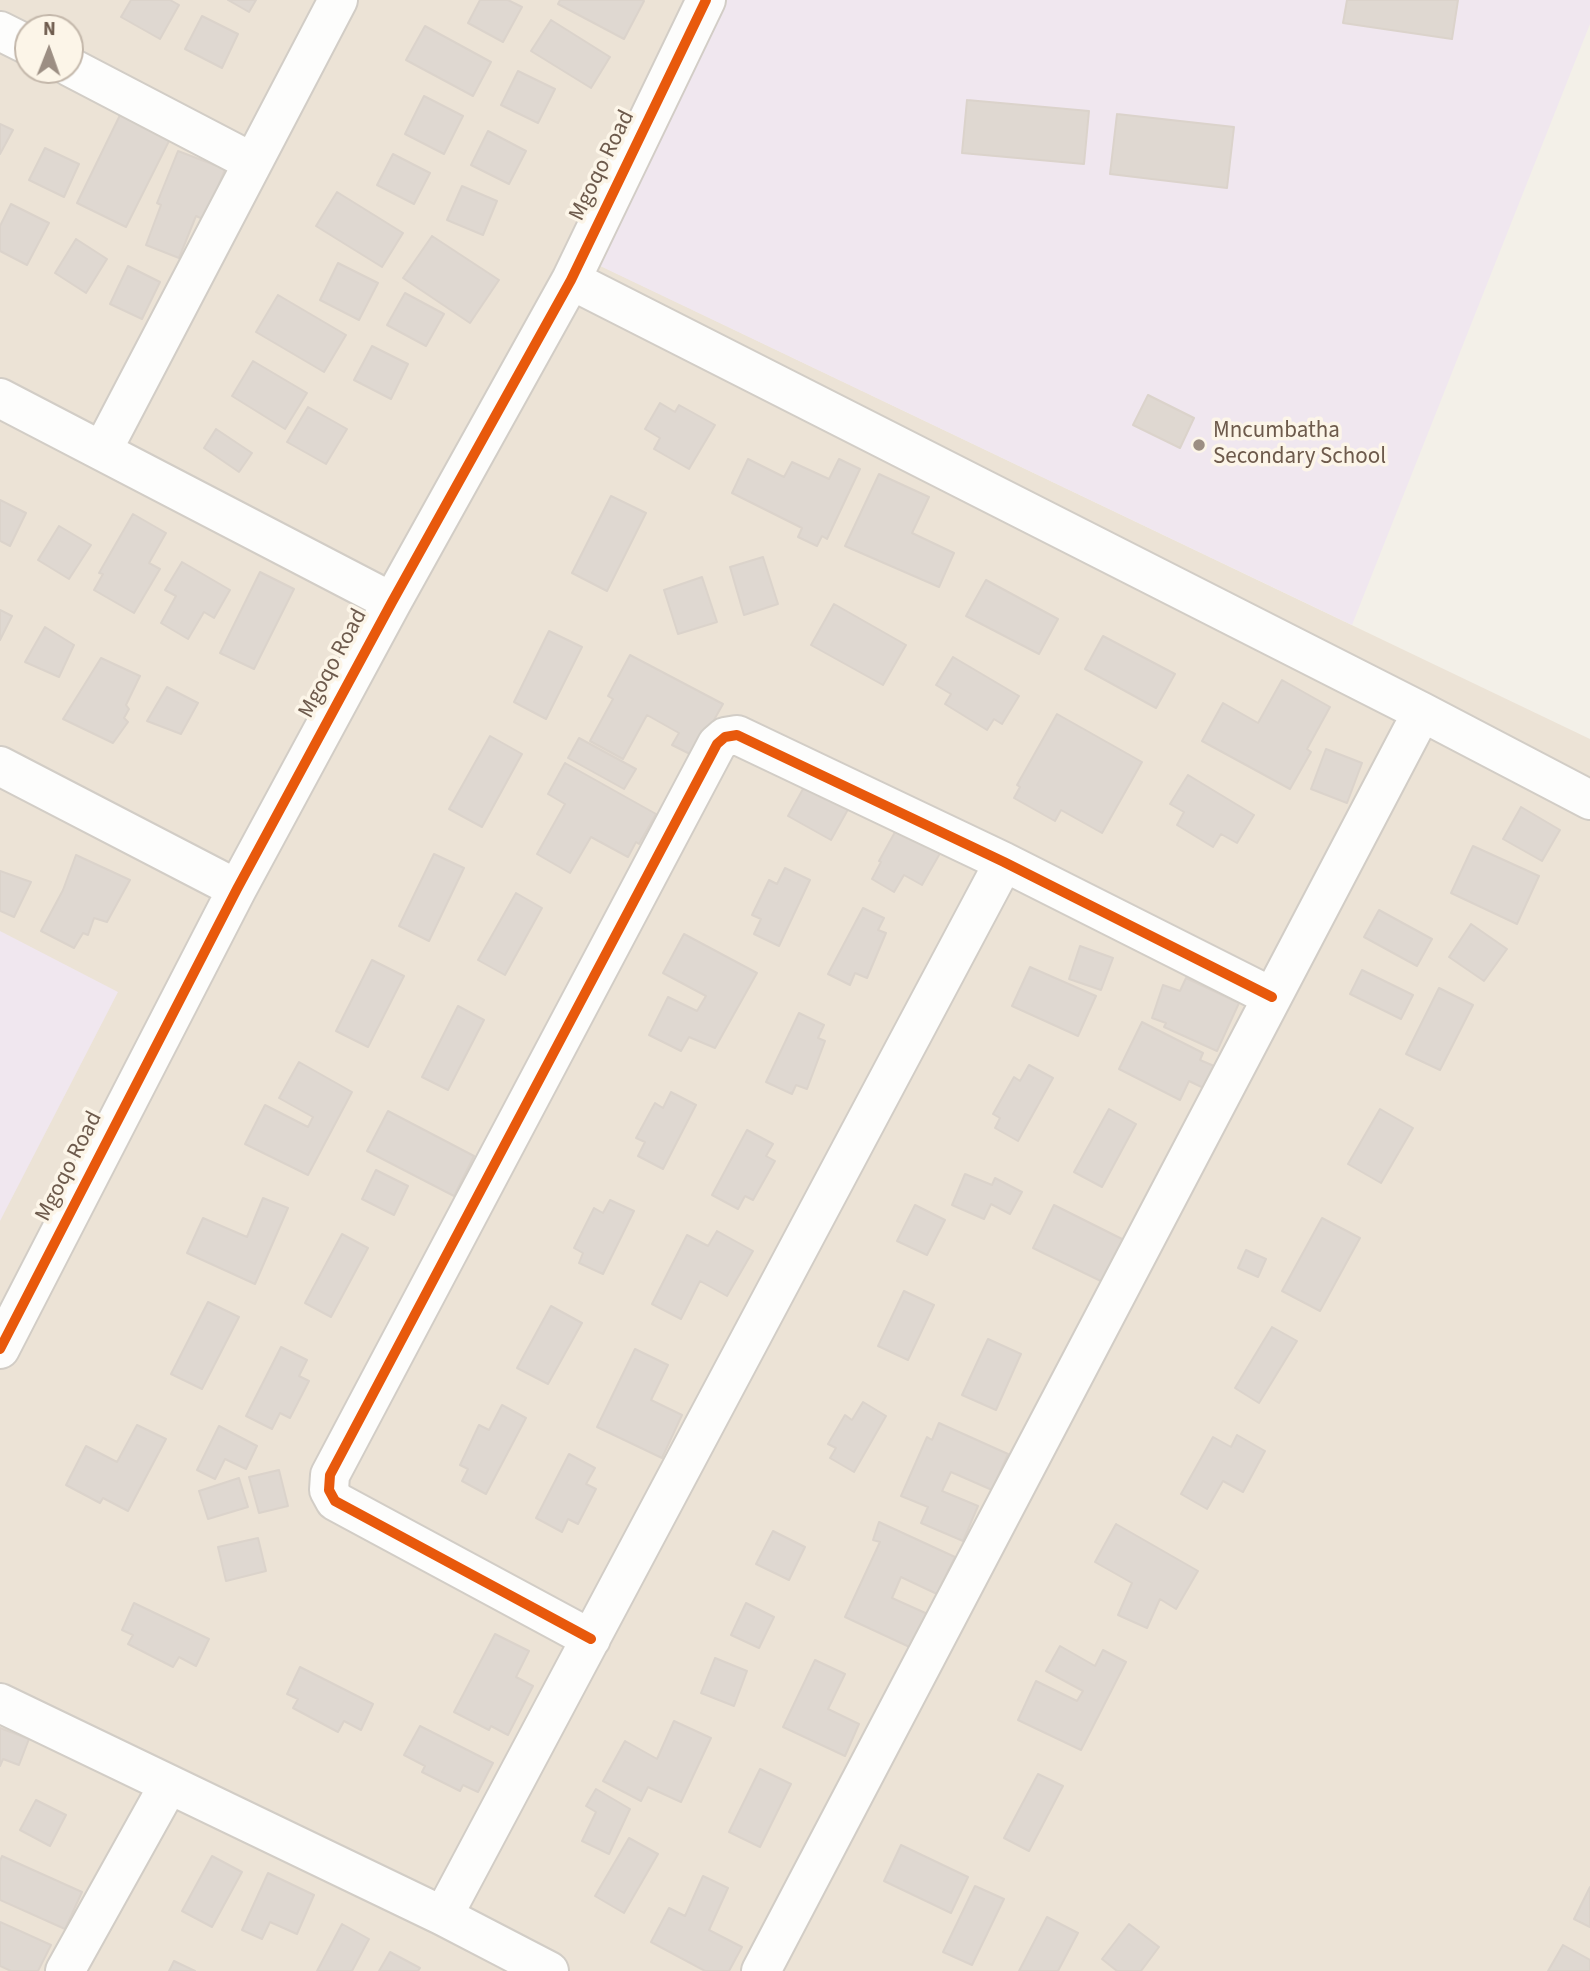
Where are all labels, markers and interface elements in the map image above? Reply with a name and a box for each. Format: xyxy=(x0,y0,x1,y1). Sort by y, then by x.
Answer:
north arrow xyxy=(14,14,84,84)
text: N xyxy=(43,16,56,43)
street label: Mgoqo Road xyxy=(564,106,642,226)
place label: Mncumbatha Secondary School xyxy=(1213,418,1386,472)
marker: Mncumbatha Secondary School xyxy=(1191,437,1207,453)
street label: Mgoqo Road xyxy=(294,605,374,723)
street label: Mgoqo Road xyxy=(31,1107,109,1227)

